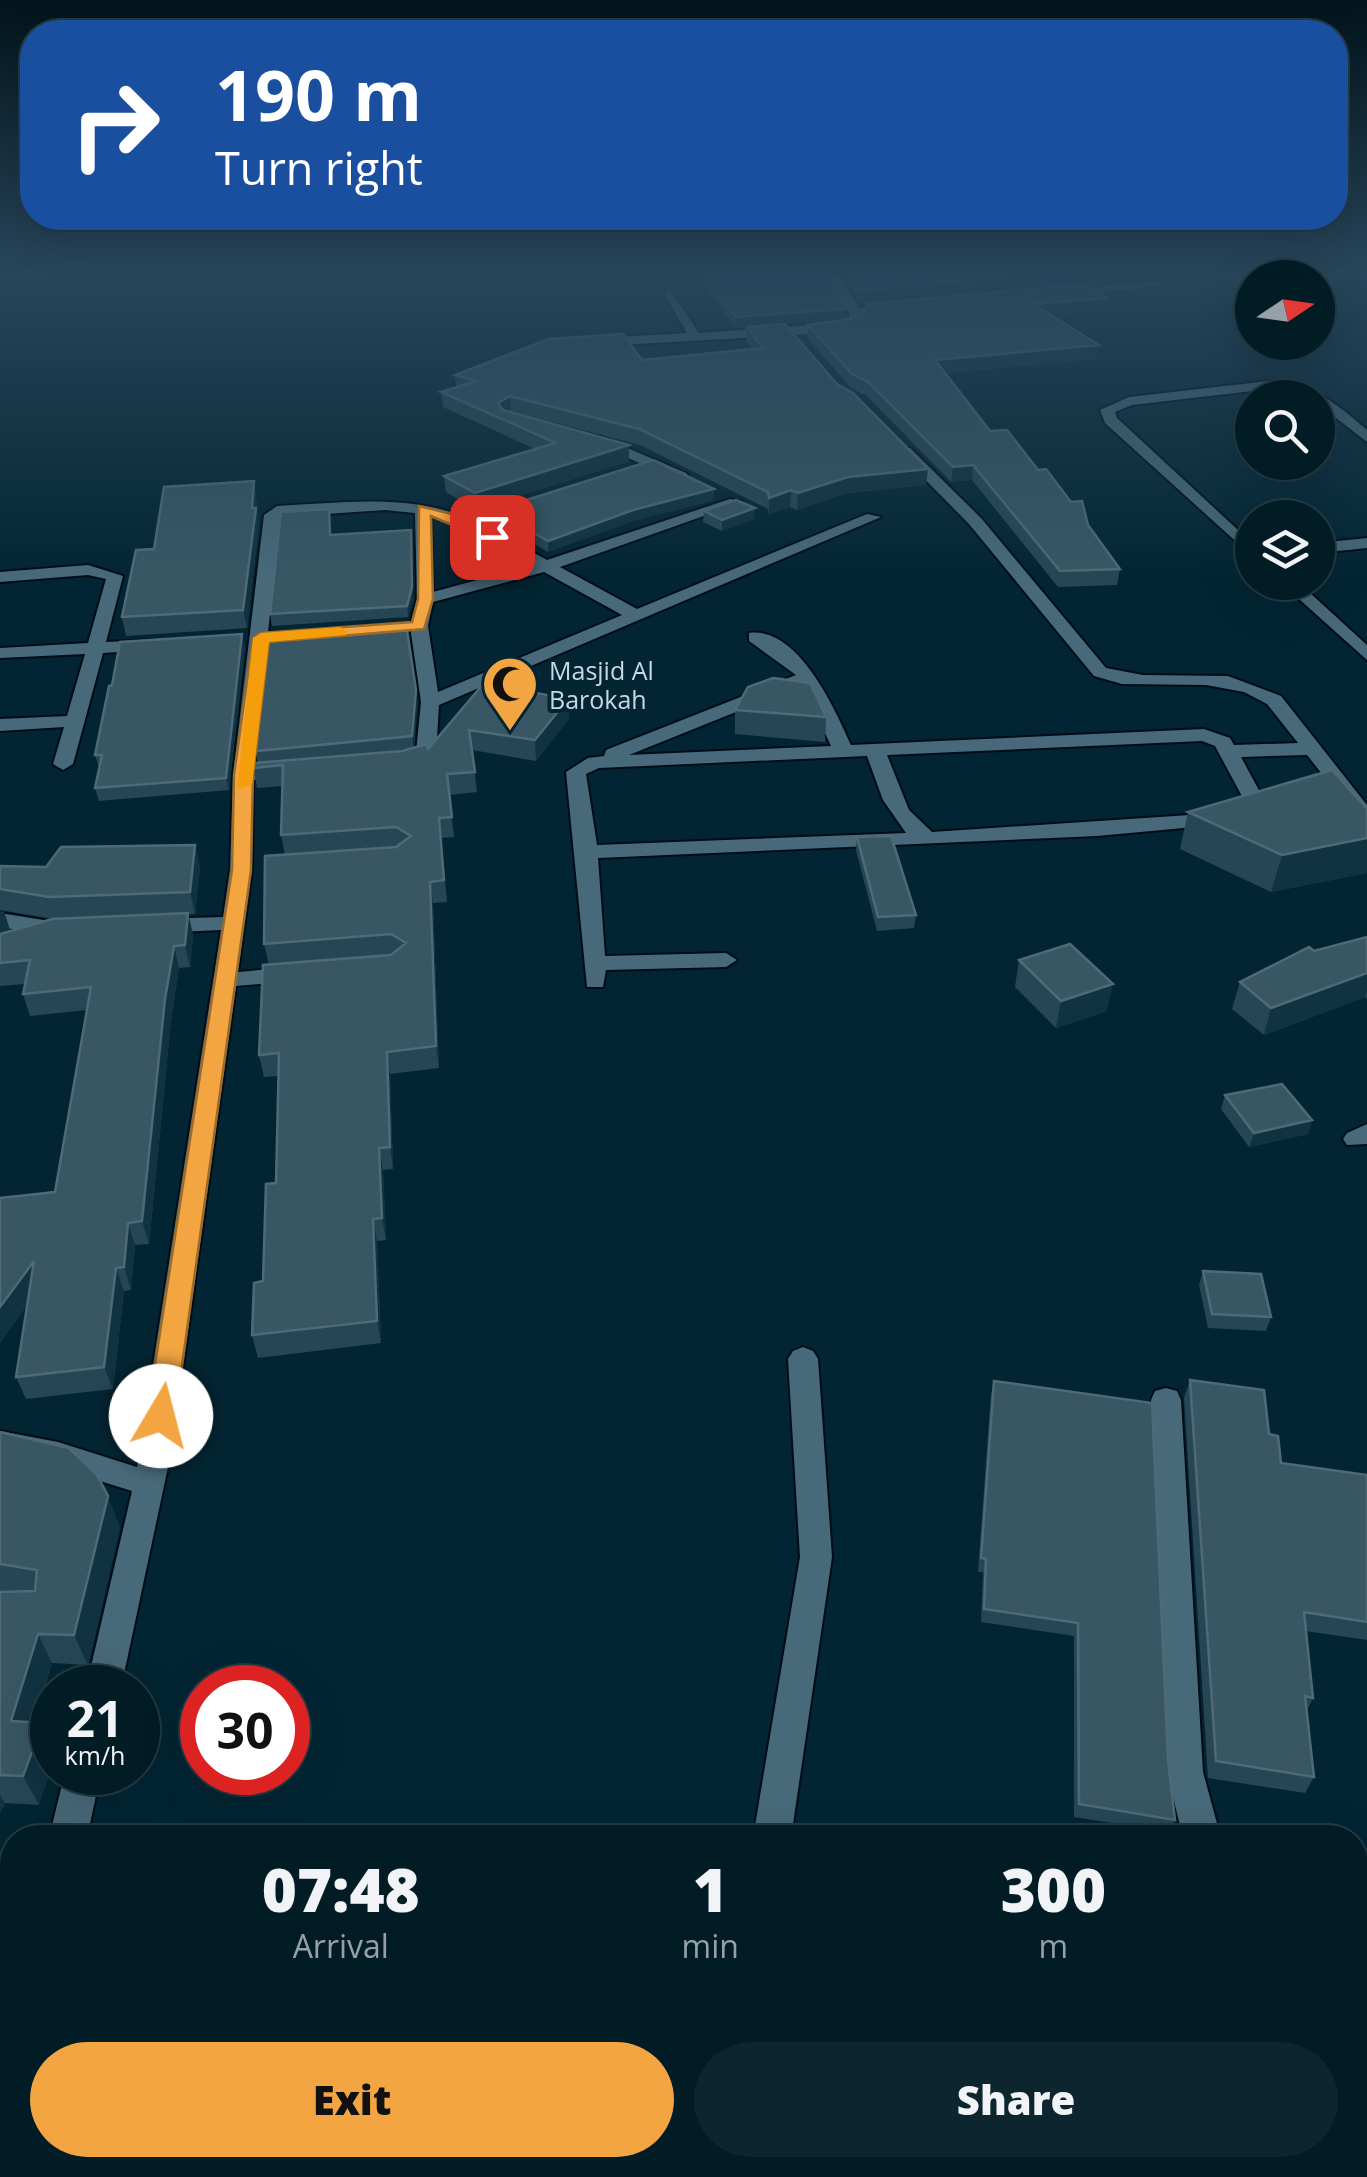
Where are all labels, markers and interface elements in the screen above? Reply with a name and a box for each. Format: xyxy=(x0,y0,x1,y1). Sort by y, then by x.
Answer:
text: 190 m xyxy=(215,46,422,142)
icon: right xyxy=(50,60,180,190)
text: Turn right xyxy=(215,137,423,198)
north arrow xyxy=(1235,260,1335,360)
map controls xyxy=(1235,260,1335,600)
button: search xyxy=(1235,380,1335,480)
pin xyxy=(450,495,535,580)
button: layers xyxy=(1235,500,1335,600)
icon: arrive xyxy=(465,510,520,565)
place label: Masjid Al Barokah xyxy=(549,653,654,716)
mosque icon: Masjid Al Barokah xyxy=(480,654,540,733)
position arrow xyxy=(109,1364,213,1468)
speed limit sign: 30 xyxy=(180,1665,310,1795)
text: 21 xyxy=(66,1684,124,1752)
text: km/h xyxy=(65,1738,125,1772)
text: 07:48 xyxy=(262,1848,420,1930)
text: 1 xyxy=(693,1848,728,1930)
text: 300 xyxy=(1001,1848,1106,1930)
text: Arrival xyxy=(293,1924,389,1967)
text: min xyxy=(682,1924,739,1967)
text: m xyxy=(1039,1924,1068,1967)
button: Exit xyxy=(30,2042,674,2157)
button: Share xyxy=(694,2042,1338,2157)

